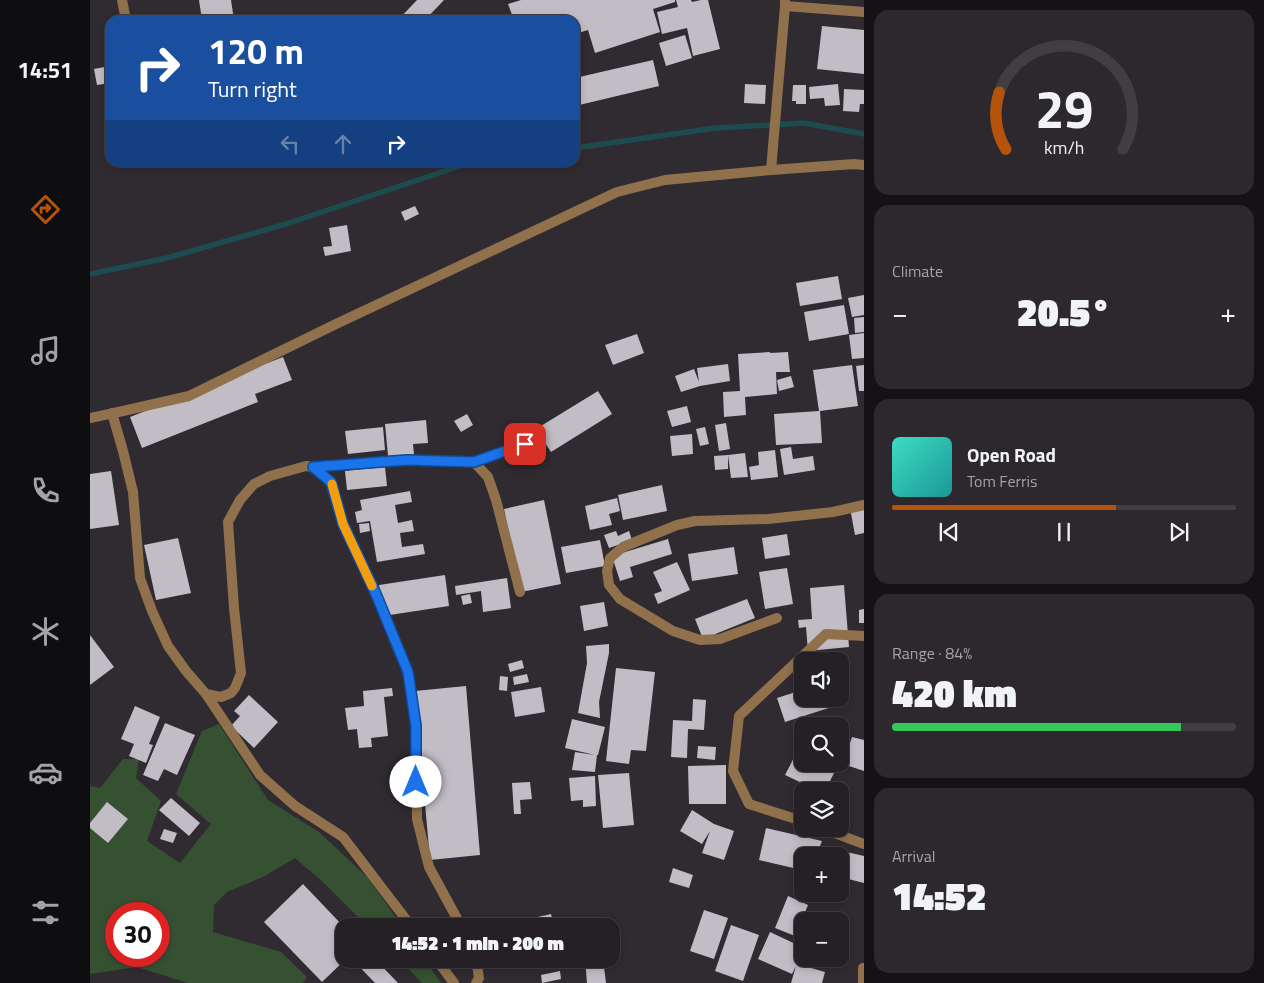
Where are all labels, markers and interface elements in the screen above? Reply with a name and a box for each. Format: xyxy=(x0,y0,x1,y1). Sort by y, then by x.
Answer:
text: 120 m xyxy=(208,24,304,78)
icon: right xyxy=(125,35,190,100)
text: 14:51 xyxy=(18,53,72,87)
text: 29 xyxy=(1035,69,1093,148)
text: Turn right xyxy=(208,72,297,106)
icon: left xyxy=(276,130,304,158)
icon: ahead xyxy=(329,130,357,158)
icon: right xyxy=(382,130,410,158)
text: km/h xyxy=(1044,134,1084,161)
icon: directions xyxy=(28,192,63,227)
text: Climate xyxy=(892,259,943,283)
text: 20.5° xyxy=(1017,283,1111,341)
text: − xyxy=(892,291,908,334)
text: + xyxy=(1220,291,1236,334)
icon: music xyxy=(28,333,63,368)
pin xyxy=(504,423,546,465)
icon: arrive xyxy=(511,430,539,458)
text: Open Road xyxy=(967,440,1056,469)
text: Tom Ferris xyxy=(967,469,1038,493)
icon: phone xyxy=(28,473,63,508)
icon: previous xyxy=(935,518,963,546)
icon: pause xyxy=(1050,518,1078,546)
icon: next xyxy=(1165,518,1193,546)
icon: climate xyxy=(28,614,63,649)
text: Range · 84% xyxy=(892,641,972,665)
map controls xyxy=(794,652,849,967)
button: sound xyxy=(794,652,849,707)
text: 420 km xyxy=(892,664,1017,722)
button: search xyxy=(794,717,849,772)
icon: car xyxy=(28,755,63,790)
position arrow xyxy=(389,755,441,807)
button: layers xyxy=(794,782,849,837)
text: Arrival xyxy=(892,844,935,868)
button: + xyxy=(794,847,849,902)
text: 14:52 xyxy=(892,867,987,925)
icon: filters xyxy=(28,895,63,930)
speed limit sign: 30 xyxy=(105,902,170,967)
button: − xyxy=(794,912,849,967)
text: 14:52 · 1 min · 200 m xyxy=(391,928,564,957)

